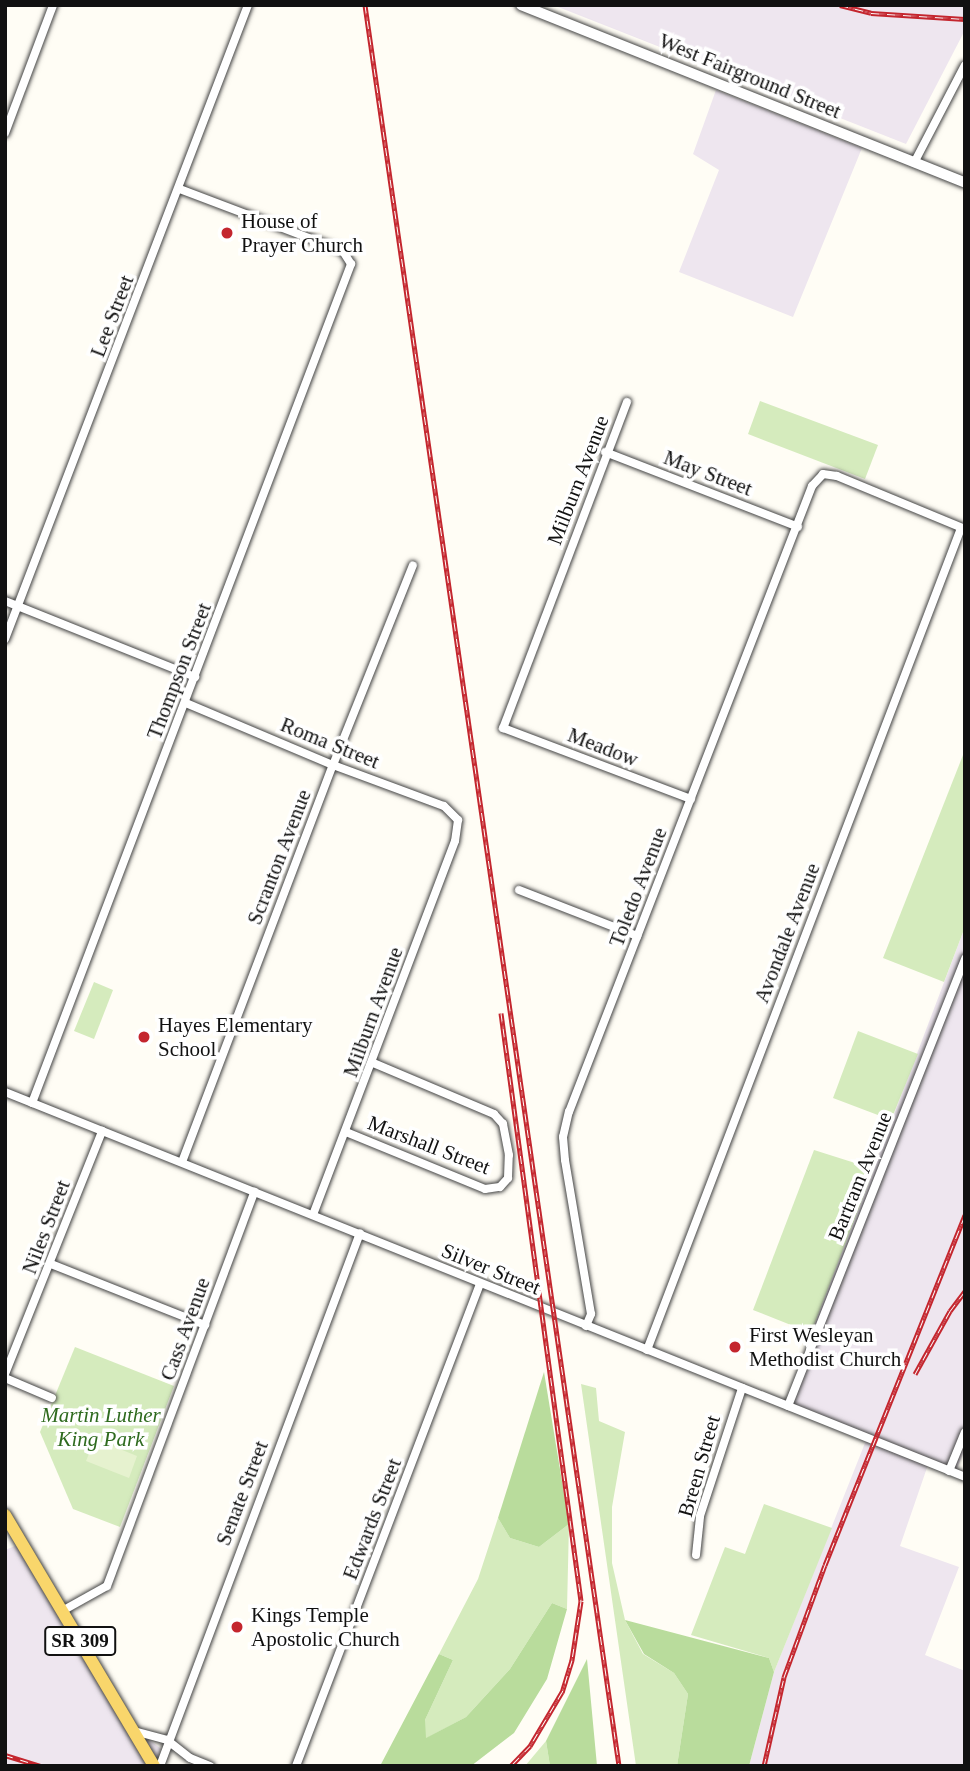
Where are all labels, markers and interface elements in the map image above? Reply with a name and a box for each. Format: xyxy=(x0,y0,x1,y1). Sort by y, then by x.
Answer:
street label: West Fairground Street xyxy=(655,28,845,124)
place label: House of Prayer Church xyxy=(241,208,363,258)
marker: House of Prayer Church xyxy=(219,225,235,241)
street label: Lee Street xyxy=(85,271,139,361)
street label: Milburn Avenue xyxy=(542,411,614,549)
street label: May Street xyxy=(660,445,756,501)
street label: Thompson Street xyxy=(141,599,217,743)
street label: Roma Street xyxy=(277,712,383,774)
street label: Meadow xyxy=(564,722,642,772)
street label: Scranton Avenue xyxy=(241,785,317,929)
street label: Toledo Avenue xyxy=(603,823,673,951)
street label: Avondale Avenue xyxy=(749,859,825,1007)
street label: Milburn Avenue xyxy=(338,943,408,1081)
place label: Hayes Elementary School xyxy=(158,1012,313,1062)
marker: Hayes Elementary School xyxy=(136,1029,152,1045)
street label: Bartram Avenue xyxy=(823,1107,897,1245)
street label: Marshall Street xyxy=(364,1110,494,1180)
street label: Niles Street xyxy=(17,1176,75,1278)
street label: Silver Street xyxy=(438,1238,544,1300)
street label: Cass Avenue xyxy=(155,1274,215,1384)
place label: First Wesleyan Methodist Church xyxy=(749,1322,901,1372)
marker: First Wesleyan Methodist Church xyxy=(727,1339,743,1355)
park label: Martin Luther King Park xyxy=(41,1402,161,1452)
street label: Breen Street xyxy=(673,1412,725,1520)
street label: Senate Street xyxy=(210,1437,274,1549)
street label: Edwards Street xyxy=(337,1455,407,1583)
place label: Kings Temple Apostolic Church xyxy=(251,1602,400,1652)
marker: Kings Temple Apostolic Church xyxy=(229,1619,245,1635)
road number: SR 309 xyxy=(43,1625,117,1656)

